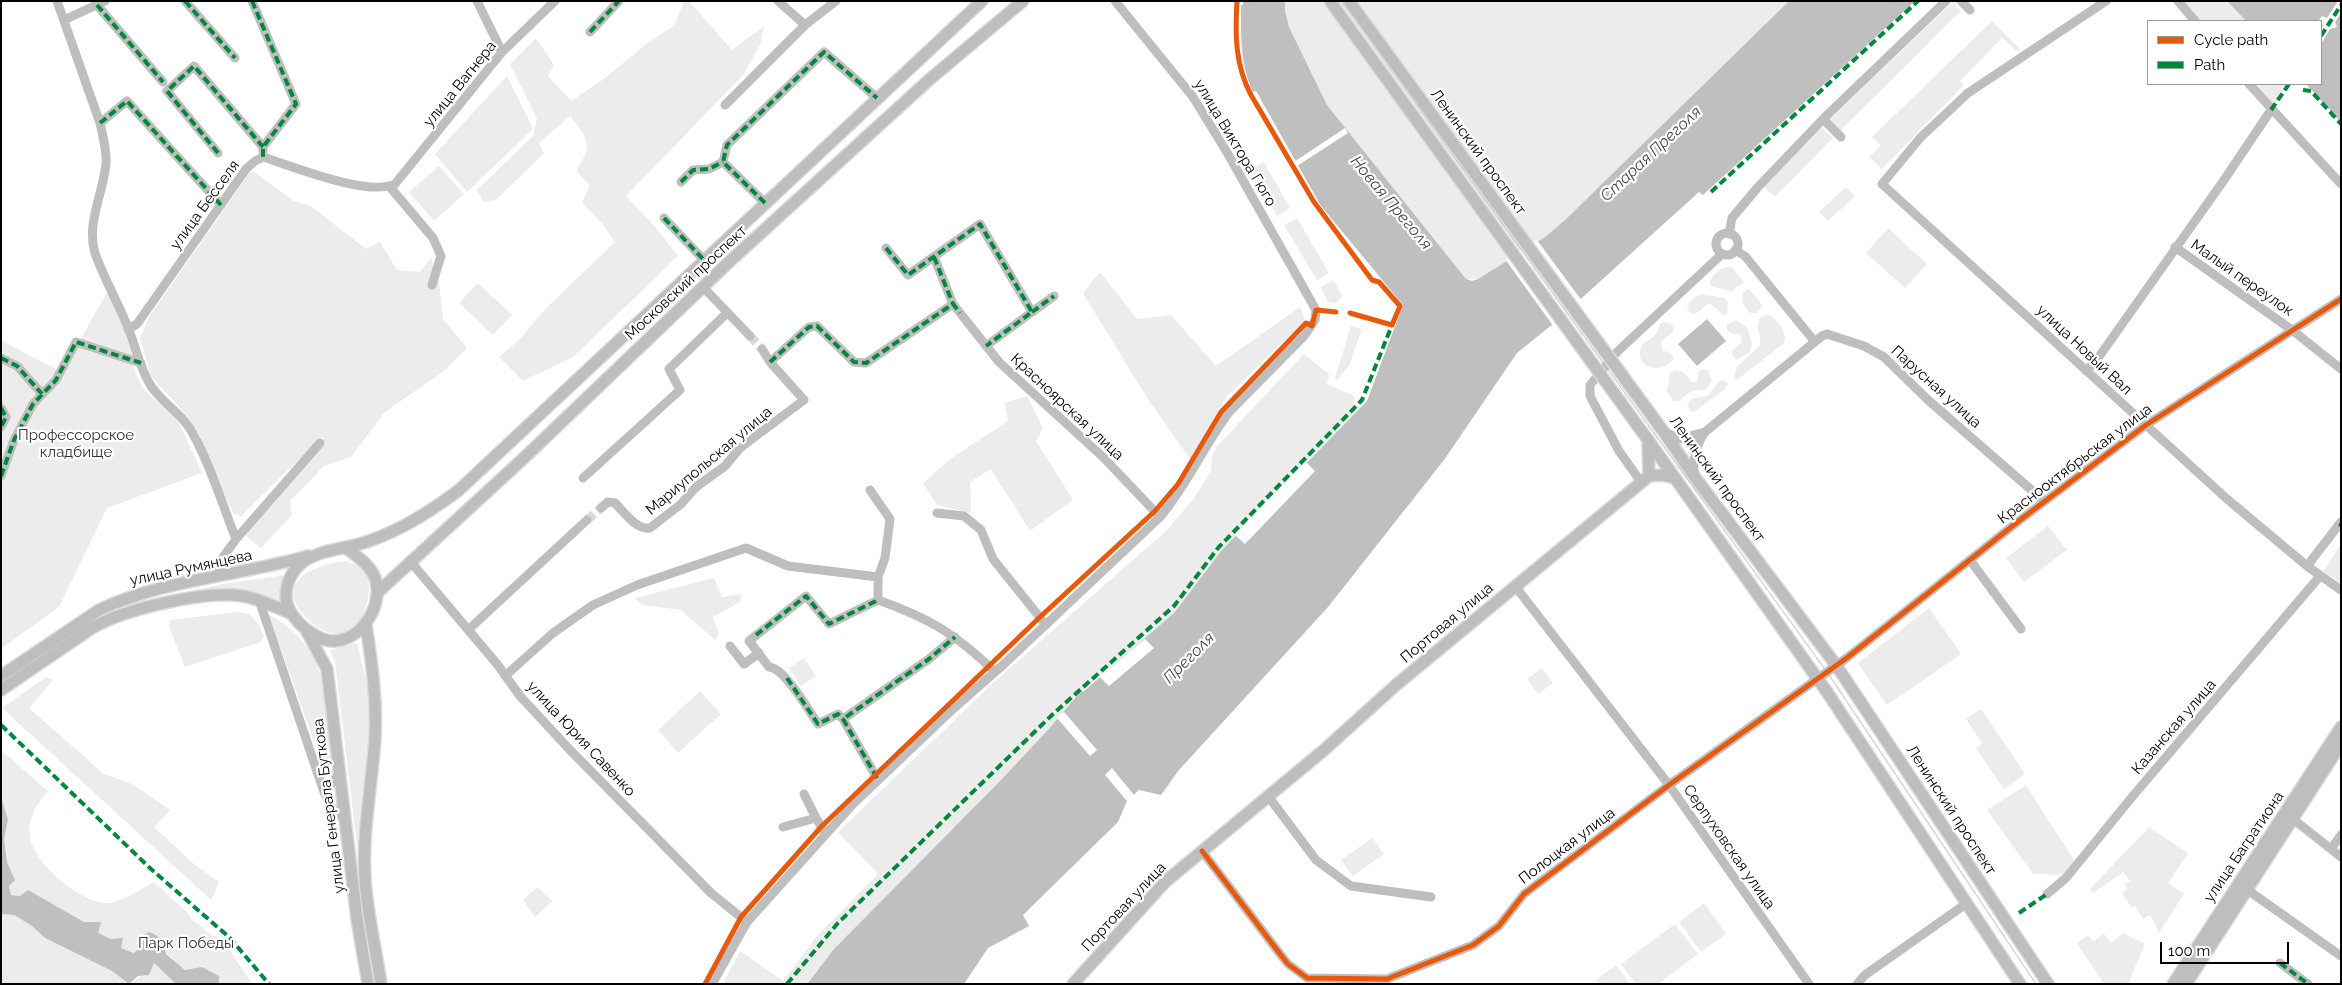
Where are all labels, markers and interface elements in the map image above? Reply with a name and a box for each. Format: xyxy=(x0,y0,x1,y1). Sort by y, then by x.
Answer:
legend xyxy=(2147,20,2322,85)
text: Cycle path xyxy=(2194,31,2268,49)
street label: улица Вагнера xyxy=(420,37,500,131)
text: Path xyxy=(2194,56,2225,74)
street label: улица Виктора Гюго xyxy=(1190,76,1280,210)
street label: Ленинский проспект xyxy=(1426,86,1530,218)
water label: Старая Преголя xyxy=(1597,102,1705,206)
water label: Новая Преголя xyxy=(1346,152,1436,254)
street label: улица Бесселя xyxy=(166,157,244,253)
street label: Московский проспект xyxy=(622,222,750,344)
street label: Малый переулок xyxy=(2187,236,2297,320)
street label: улица Новый Вал xyxy=(2033,301,2135,399)
street label: Парусная улица xyxy=(1887,342,1985,432)
street label: Красноярская улица xyxy=(1007,350,1127,464)
street label: Краснооктябрьская улица xyxy=(1994,400,2156,528)
street label: Мариупольская улица xyxy=(642,403,776,519)
street label: Ленинский проспект xyxy=(1665,413,1769,545)
park label: Профессорское кладбище xyxy=(18,426,134,461)
street label: улица Румянцева xyxy=(128,546,254,590)
street label: Портовая улица xyxy=(1397,579,1497,667)
water label: Преголя xyxy=(1159,628,1219,688)
street label: Казанская улица xyxy=(2128,676,2220,778)
street label: улица Юрия Савенко xyxy=(523,678,639,800)
street label: улица Генерала Буткова xyxy=(309,718,349,894)
street label: Ленинский проспект xyxy=(1902,742,2000,878)
street label: Серпуховская улица xyxy=(1679,781,1779,913)
street label: улица Багратиона xyxy=(2200,788,2288,906)
street label: Полоцкая улица xyxy=(1515,804,1619,888)
street label: Портовая улица xyxy=(1078,859,1170,955)
scale bar xyxy=(2162,932,2291,964)
park label: Парк Победы xyxy=(138,934,234,952)
text: 100 m xyxy=(2168,942,2210,960)

